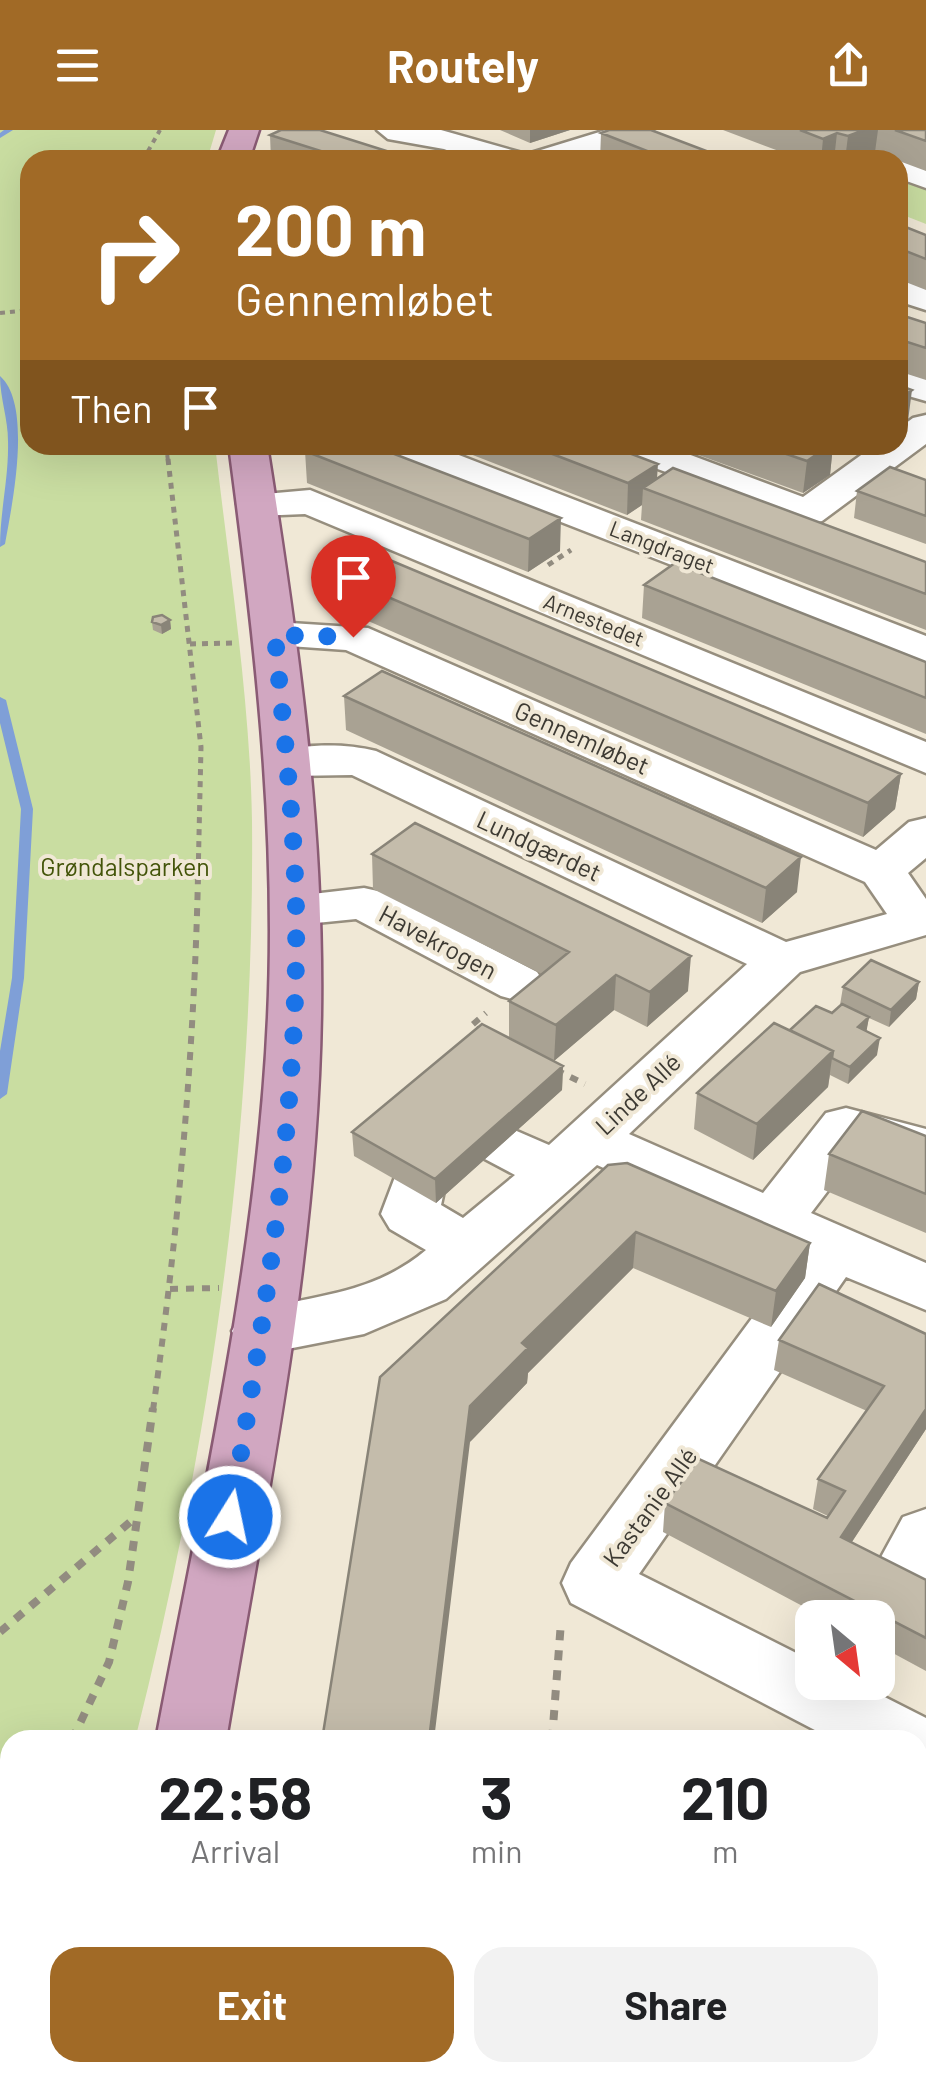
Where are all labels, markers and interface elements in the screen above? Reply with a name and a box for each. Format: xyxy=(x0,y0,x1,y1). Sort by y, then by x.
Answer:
icon: menu xyxy=(50,38,105,93)
text: Routely xyxy=(387,38,539,92)
icon: share xyxy=(821,38,876,93)
text: 200 m xyxy=(235,186,426,270)
icon: right xyxy=(70,190,200,320)
text: Gennemløbet xyxy=(235,271,494,325)
icon: arrive xyxy=(173,380,228,435)
text: Then xyxy=(70,385,153,431)
street label: Langdraget xyxy=(606,514,718,578)
pin xyxy=(311,535,396,638)
icon: arrive xyxy=(326,550,381,605)
street label: Arnestedet xyxy=(540,587,648,651)
street label: Gennemløbet xyxy=(510,694,654,780)
street label: Lundgærdet xyxy=(473,803,606,887)
park label: Grøndalsparken xyxy=(40,851,210,881)
street label: Havekrogen xyxy=(374,898,502,985)
street label: Linde Allé xyxy=(588,1046,686,1140)
street label: Kastanie Allé xyxy=(596,1441,703,1572)
position arrow xyxy=(178,1465,282,1569)
north arrow xyxy=(795,1600,895,1700)
map controls xyxy=(795,1600,895,1700)
text: 22:58 xyxy=(158,1760,312,1832)
text: 3 xyxy=(480,1760,513,1832)
text: 210 xyxy=(681,1760,770,1832)
text: Arrival xyxy=(191,1831,280,1869)
text: min xyxy=(471,1831,523,1869)
text: m xyxy=(712,1831,738,1869)
button: Exit xyxy=(50,1947,454,2062)
button: Share xyxy=(474,1947,878,2062)

